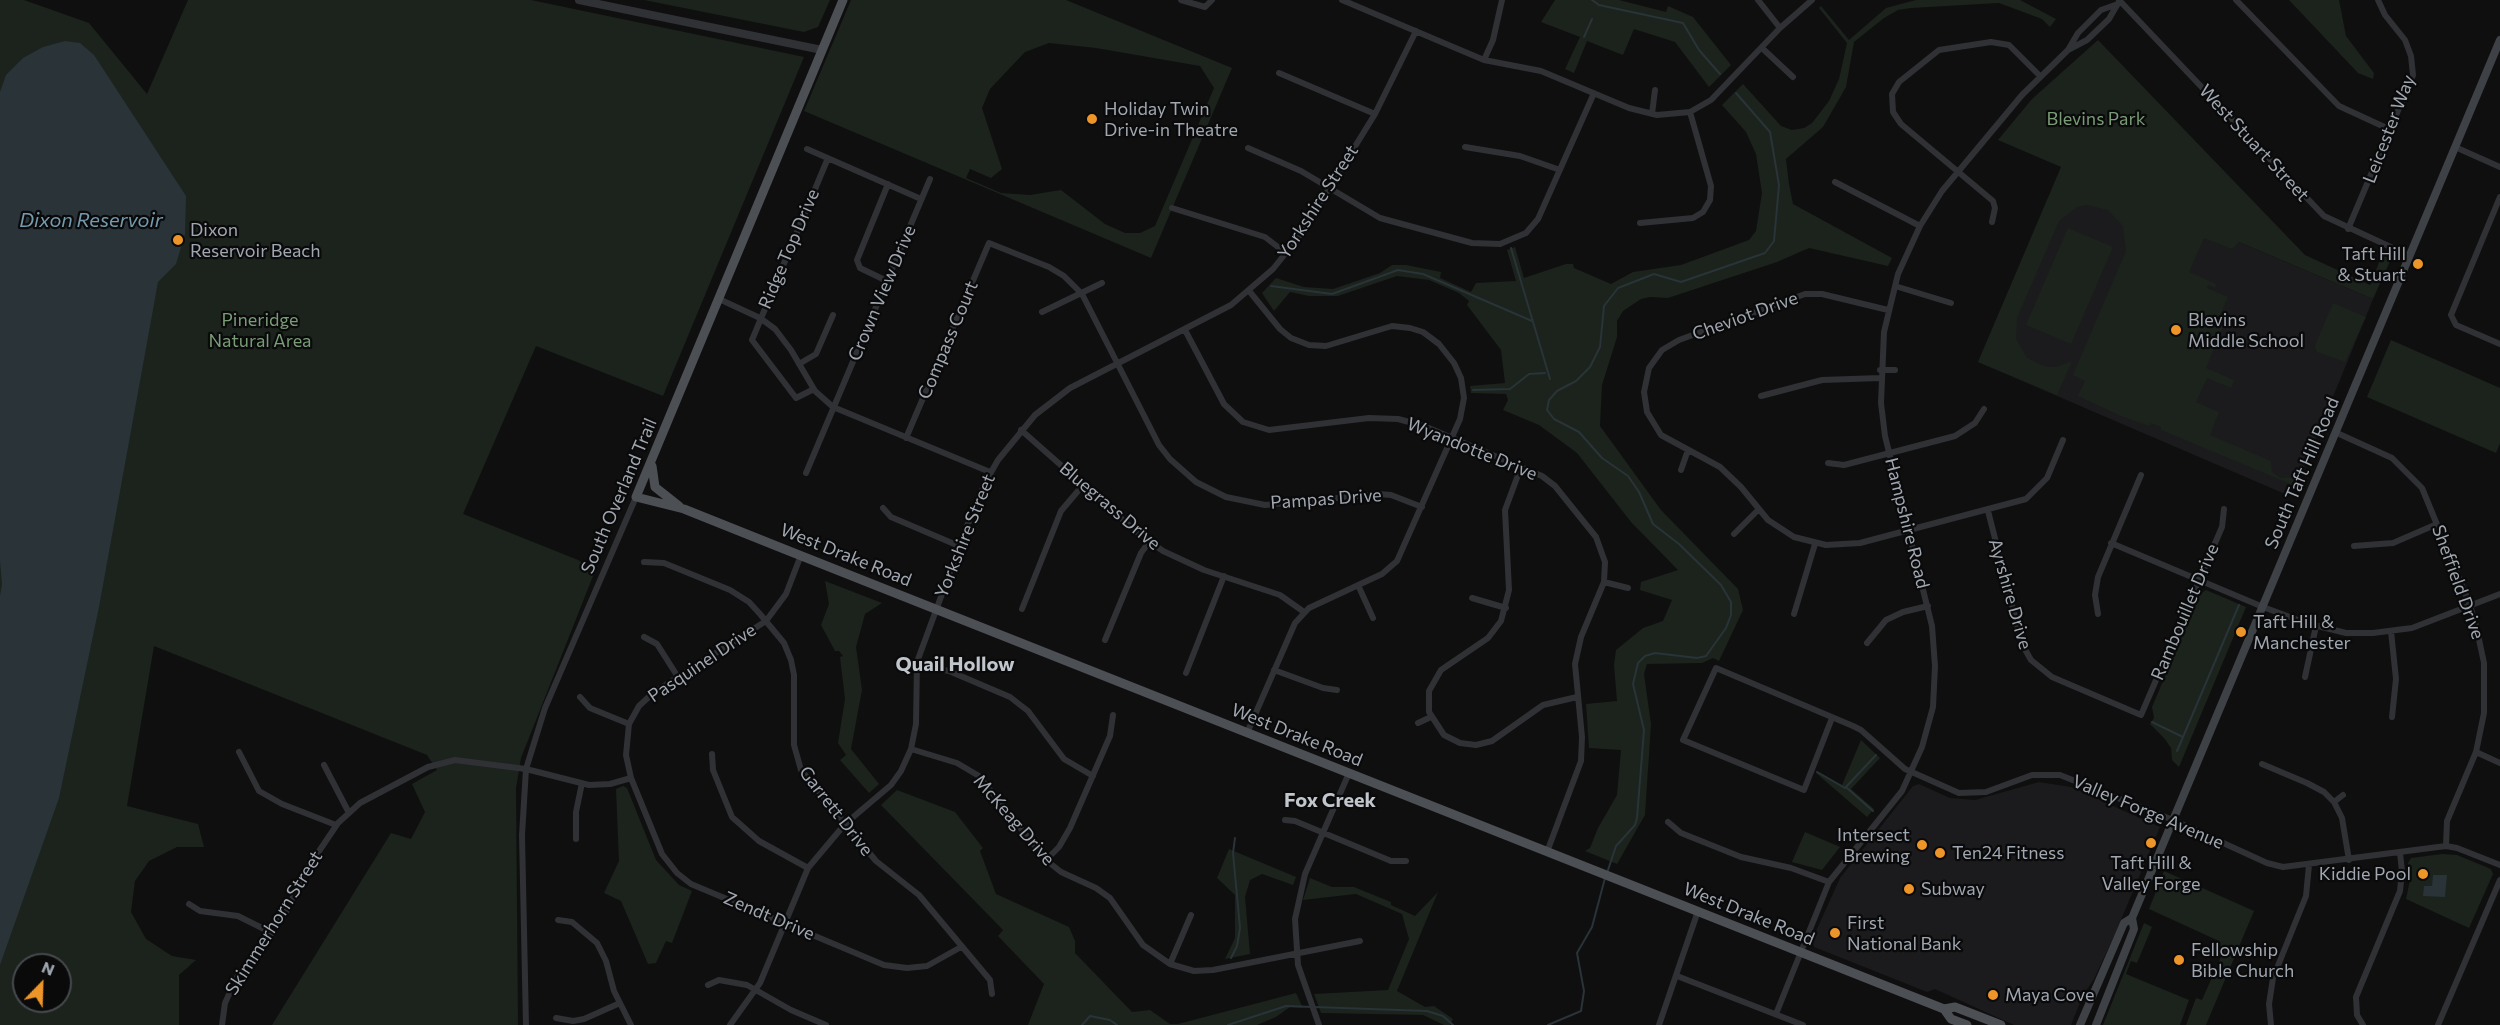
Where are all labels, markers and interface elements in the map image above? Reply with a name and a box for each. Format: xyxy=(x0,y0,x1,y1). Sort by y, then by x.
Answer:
street label: Leicester Way xyxy=(2358,72,2420,186)
street label: West Stuart Street xyxy=(2194,80,2314,206)
place label: Holiday Twin Drive-in Theatre xyxy=(1104,98,1238,140)
park label: Blevins Park xyxy=(2047,108,2145,130)
marker: Holiday Twin Drive-in Theatre xyxy=(1085,112,1099,126)
street label: Yorkshire Street xyxy=(1273,141,1363,263)
street label: Ridge Top Drive xyxy=(754,186,824,312)
water label: Dixon Reservoir xyxy=(19,208,163,232)
place label: Dixon Reservoir Beach xyxy=(190,219,321,262)
street label: Crown View Drive xyxy=(844,222,920,364)
marker: Dixon Reservoir Beach xyxy=(171,233,185,247)
place label: Taft Hill & Stuart xyxy=(2338,243,2406,286)
marker: Taft Hill & Stuart xyxy=(2411,257,2425,271)
street label: Compass Court xyxy=(913,278,983,402)
street label: Cheviot Drive xyxy=(1689,287,1801,345)
park label: Pineridge Natural Area xyxy=(208,309,312,352)
place label: Blevins Middle School xyxy=(2188,309,2304,352)
marker: Blevins Middle School xyxy=(2169,323,2183,337)
street label: South Taft Hill Road xyxy=(2260,394,2344,552)
street label: Wyandotte Drive xyxy=(1404,413,1540,485)
street label: South Overland Trail xyxy=(577,415,661,577)
street label: Hampshire Road xyxy=(1880,455,1934,591)
street label: Bluegrass Drive xyxy=(1055,457,1165,555)
street label: Yorkshire Street xyxy=(930,471,1000,601)
street label: Pampas Drive xyxy=(1270,484,1382,514)
street label: West Drake Road xyxy=(777,519,915,591)
street label: Sheffield Drive xyxy=(2427,522,2489,642)
street label: Ayrshire Drive xyxy=(1984,536,2036,652)
street label: Rambouillet Drive xyxy=(2147,541,2223,683)
place label: Taft Hill & Manchester xyxy=(2253,611,2351,654)
street label: Pasquinel Drive xyxy=(644,619,760,707)
marker: Taft Hill & Manchester xyxy=(2234,625,2248,639)
district label: Quail Hollow xyxy=(895,652,1015,676)
street label: West Drake Road xyxy=(1228,699,1366,771)
street label: Garrett Drive xyxy=(794,762,878,860)
street label: McKeag Drive xyxy=(969,770,1059,870)
street label: Valley Forge Avenue xyxy=(2069,770,2227,854)
district label: Fox Creek xyxy=(1284,788,1376,812)
place label: Intersect Brewing xyxy=(1837,824,1910,866)
marker: Taft Hill & Valley Forge xyxy=(2144,836,2158,850)
marker: Intersect Brewing xyxy=(1915,838,1929,852)
place label: Ten24 Fitness xyxy=(1952,842,2064,864)
marker: Ten24 Fitness xyxy=(1933,846,1947,860)
street label: Skimmerhorn Street xyxy=(221,847,327,999)
place label: Taft Hill & Valley Forge xyxy=(2102,852,2200,894)
place label: Kiddie Pool xyxy=(2319,863,2411,885)
marker: Kiddie Pool xyxy=(2416,867,2430,881)
street label: West Drake Road xyxy=(1680,878,1818,950)
place label: Subway xyxy=(1921,878,1985,900)
marker: Subway xyxy=(1902,882,1916,896)
street label: Zendt Drive xyxy=(720,887,818,945)
place label: First National Bank xyxy=(1847,912,1962,954)
marker: First National Bank xyxy=(1828,926,1842,940)
place label: Fellowship Bible Church xyxy=(2191,939,2294,982)
north arrow xyxy=(12,953,72,1013)
marker: Fellowship Bible Church xyxy=(2172,953,2186,967)
text: N xyxy=(39,957,58,979)
place label: Maya Cove xyxy=(2005,984,2094,1006)
marker: Maya Cove xyxy=(1986,988,2000,1002)

